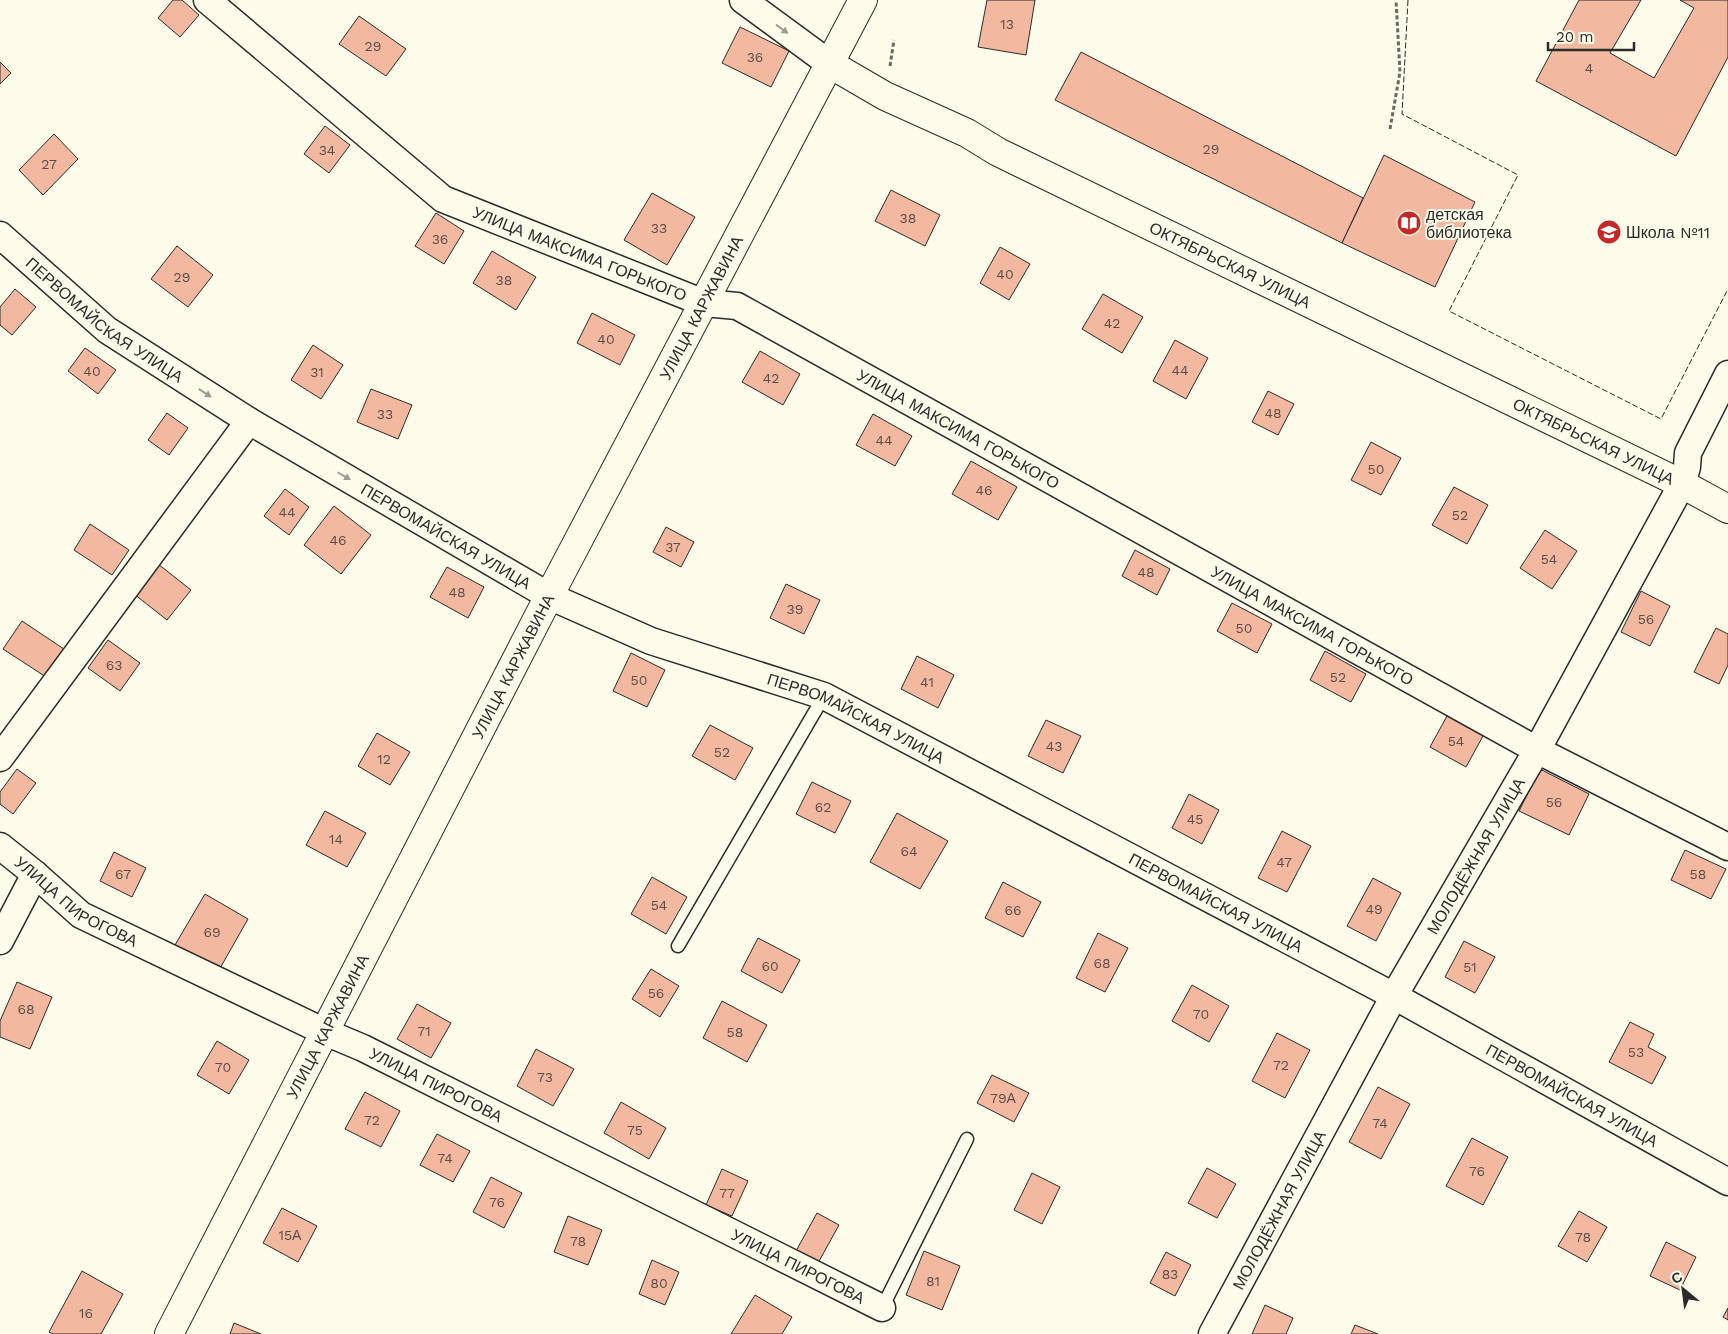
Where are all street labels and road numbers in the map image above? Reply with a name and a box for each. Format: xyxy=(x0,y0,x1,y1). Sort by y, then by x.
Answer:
street label: УЛИЦА МАКСИМА ГОРЬКОГО xyxy=(470,202,689,305)
street label: ОКТЯБРЬСКАЯ УЛИЦА xyxy=(1146,218,1314,312)
street label: УЛИЦА КАРЖАВИНА xyxy=(655,232,747,383)
street label: ПЕРВОМАЙСКАЯ УЛИЦА xyxy=(22,253,187,386)
street label: УЛИЦА МАКСИМА ГОРЬКОГО xyxy=(854,365,1063,493)
street label: ОКТЯБРЬСКАЯ УЛИЦА xyxy=(1510,394,1678,488)
street label: ПЕРВОМАЙСКАЯ УЛИЦА xyxy=(358,479,535,593)
street label: УЛИЦА МАКСИМА ГОРЬКОГО xyxy=(1208,562,1417,689)
street label: УЛИЦА КАРЖАВИНА xyxy=(468,591,558,742)
street label: ПЕРВОМАЙСКАЯ УЛИЦА xyxy=(765,669,948,767)
street label: МОЛОДЁЖНАЯ УЛИЦА xyxy=(1423,774,1529,938)
street label: ПЕРВОМАЙСКАЯ УЛИЦА xyxy=(1126,849,1306,956)
street label: УЛИЦА ПИРОГОВА xyxy=(11,852,141,950)
street label: УЛИЦА КАРЖАВИНА xyxy=(282,951,373,1102)
street label: ПЕРВОМАЙСКАЯ УЛИЦА xyxy=(1483,1040,1662,1151)
street label: УЛИЦА ПИРОГОВА xyxy=(366,1043,506,1126)
street label: МОЛОДЁЖНАЯ УЛИЦА xyxy=(1228,1127,1330,1293)
street label: УЛИЦА ПИРОГОВА xyxy=(728,1225,868,1307)

